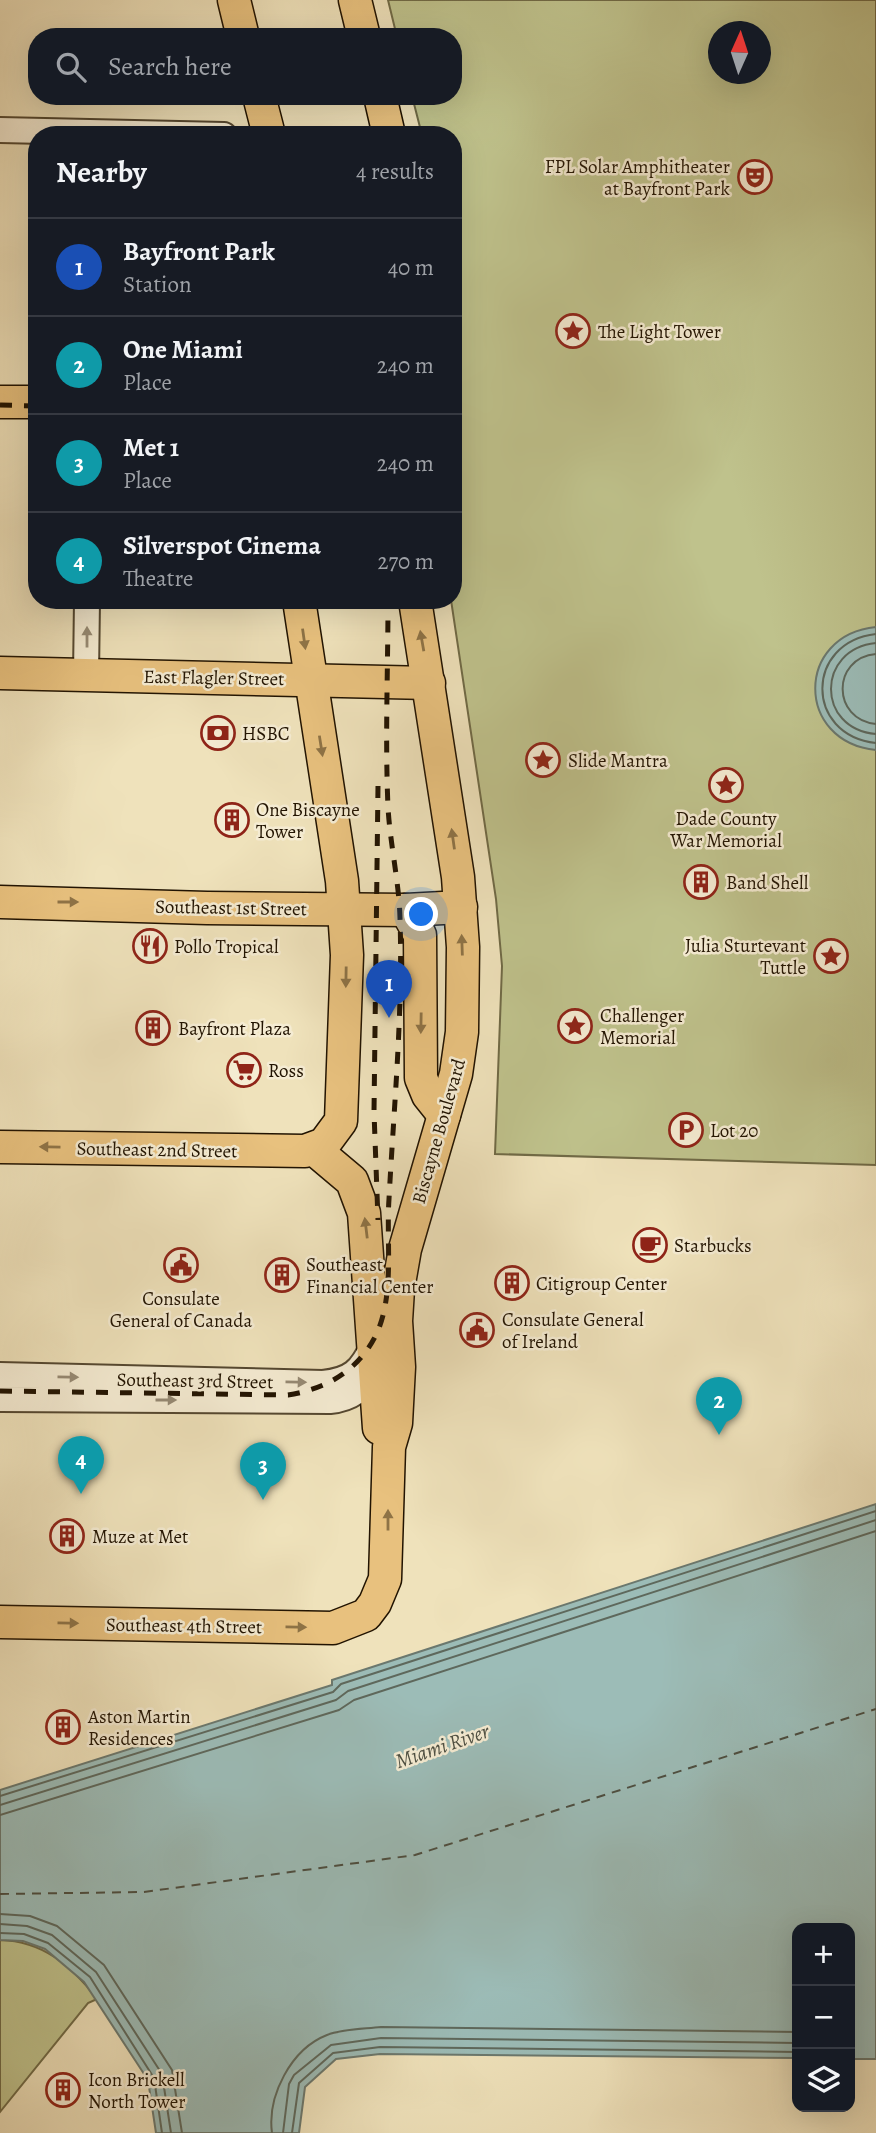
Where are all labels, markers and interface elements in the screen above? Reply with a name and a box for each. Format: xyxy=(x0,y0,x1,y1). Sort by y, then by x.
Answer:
north arrow xyxy=(708,21,771,84)
search box xyxy=(28,28,462,105)
icon: search xyxy=(52,48,90,86)
text: Search here xyxy=(108,49,232,84)
text: Nearby xyxy=(56,152,147,192)
place label: FPL Solar Amphitheater at Bayfront Park xyxy=(545,154,731,202)
text: 4 results xyxy=(356,156,434,187)
theatre icon: FPL Solar Amphitheater at Bayfront Park xyxy=(736,158,774,196)
text: Bayfront Park xyxy=(123,234,275,269)
text: 1 xyxy=(75,252,83,283)
text: 40 m xyxy=(388,252,434,283)
text: Station xyxy=(123,269,192,300)
place icon: The Light Tower xyxy=(554,312,592,350)
place label: The Light Tower xyxy=(598,319,721,345)
text: One Miami xyxy=(123,332,243,367)
text: 2 xyxy=(73,350,85,381)
text: 240 m xyxy=(377,350,434,381)
text: Place xyxy=(123,367,172,398)
text: Met 1 xyxy=(123,430,179,465)
text: 3 xyxy=(74,448,84,479)
text: 240 m xyxy=(377,448,434,479)
text: Place xyxy=(123,465,172,496)
text: Silverspot Cinema xyxy=(123,528,321,563)
text: 4 xyxy=(74,546,84,577)
text: 270 m xyxy=(377,546,434,577)
text: Theatre xyxy=(123,563,193,594)
one-way arrow xyxy=(81,626,93,648)
one-way arrow xyxy=(299,629,310,651)
one-way arrow xyxy=(417,630,428,652)
street label: East Flagler Street xyxy=(143,664,285,692)
bank icon: HSBC xyxy=(199,714,237,752)
place label: HSBC xyxy=(242,721,290,747)
one-way arrow xyxy=(316,735,327,757)
place icon: Slide Mantra xyxy=(524,741,562,779)
place label: Slide Mantra xyxy=(568,748,668,774)
place icon: Dade County War Memorial xyxy=(707,766,745,804)
place label: One Biscayne Tower xyxy=(256,797,360,845)
building icon: One Biscayne Tower xyxy=(213,801,251,839)
place label: Dade County War Memorial xyxy=(669,806,782,854)
one-way arrow xyxy=(448,828,459,850)
building icon: Band Shell xyxy=(682,863,720,901)
place label: Band Shell xyxy=(726,870,809,896)
street label: Southeast 1st Street xyxy=(155,894,307,922)
one-way arrow xyxy=(57,897,79,908)
your location xyxy=(404,897,438,931)
restaurant icon: Pollo Tropical xyxy=(131,927,169,965)
place label: Julia Sturtevant Tuttle xyxy=(685,933,806,981)
place label: Pollo Tropical xyxy=(174,934,279,960)
one-way arrow xyxy=(457,934,468,956)
place icon: Julia Sturtevant Tuttle xyxy=(812,937,850,975)
pin: 1 xyxy=(366,960,412,1018)
one-way arrow xyxy=(340,966,352,988)
place label: Challenger Memorial xyxy=(600,1003,684,1051)
place icon: Challenger Memorial xyxy=(556,1007,594,1045)
building icon: Bayfront Plaza xyxy=(134,1009,172,1047)
one-way arrow xyxy=(415,1012,427,1034)
place label: Bayfront Plaza xyxy=(178,1016,291,1042)
supermarket icon: Ross xyxy=(225,1051,263,1089)
street label: Biscayne Boulevard xyxy=(406,1055,472,1207)
place label: Ross xyxy=(268,1058,304,1084)
parking icon: Lot 20 xyxy=(667,1111,705,1149)
place label: Lot 20 xyxy=(710,1118,758,1144)
street label: Southeast 2nd Street xyxy=(76,1136,238,1164)
one-way arrow xyxy=(39,1142,61,1153)
one-way arrow xyxy=(360,1217,371,1239)
cafe icon: Starbucks xyxy=(631,1226,669,1264)
place label: Starbucks xyxy=(674,1233,752,1259)
public building icon: Consulate General of Canada xyxy=(162,1246,200,1284)
place label: Southeast Financial Center xyxy=(306,1252,434,1300)
building icon: Southeast Financial Center xyxy=(263,1256,301,1294)
building icon: Citigroup Center xyxy=(493,1264,531,1302)
place label: Citigroup Center xyxy=(536,1271,667,1297)
place label: Consulate General of Canada xyxy=(110,1286,252,1334)
place label: Consulate General of Ireland xyxy=(502,1307,644,1355)
public building icon: Consulate General of Ireland xyxy=(458,1311,496,1349)
street label: Southeast 3rd Street xyxy=(116,1367,273,1395)
one-way arrow xyxy=(57,1371,79,1383)
one-way arrow xyxy=(285,1376,307,1388)
pin: 2 xyxy=(696,1377,742,1435)
one-way arrow xyxy=(155,1394,177,1406)
pin: 4 xyxy=(58,1436,104,1494)
pin: 3 xyxy=(240,1442,286,1500)
one-way arrow xyxy=(382,1508,394,1530)
building icon: Muze at Met xyxy=(48,1517,86,1555)
place label: Muze at Met xyxy=(92,1524,188,1550)
street label: Southeast 4th Street xyxy=(106,1612,262,1640)
one-way arrow xyxy=(57,1617,79,1629)
one-way arrow xyxy=(285,1621,307,1633)
place label: Aston Martin Residences xyxy=(87,1704,191,1752)
building icon: Aston Martin Residences xyxy=(44,1708,82,1746)
water label: Miami River xyxy=(391,1717,493,1775)
map controls xyxy=(792,1923,855,2112)
button: + xyxy=(792,1923,855,1986)
button: − xyxy=(792,1986,855,2049)
button: layers xyxy=(792,2049,855,2112)
place label: Icon Brickell North Tower xyxy=(88,2067,185,2115)
building icon: Icon Brickell North Tower xyxy=(44,2071,82,2109)

